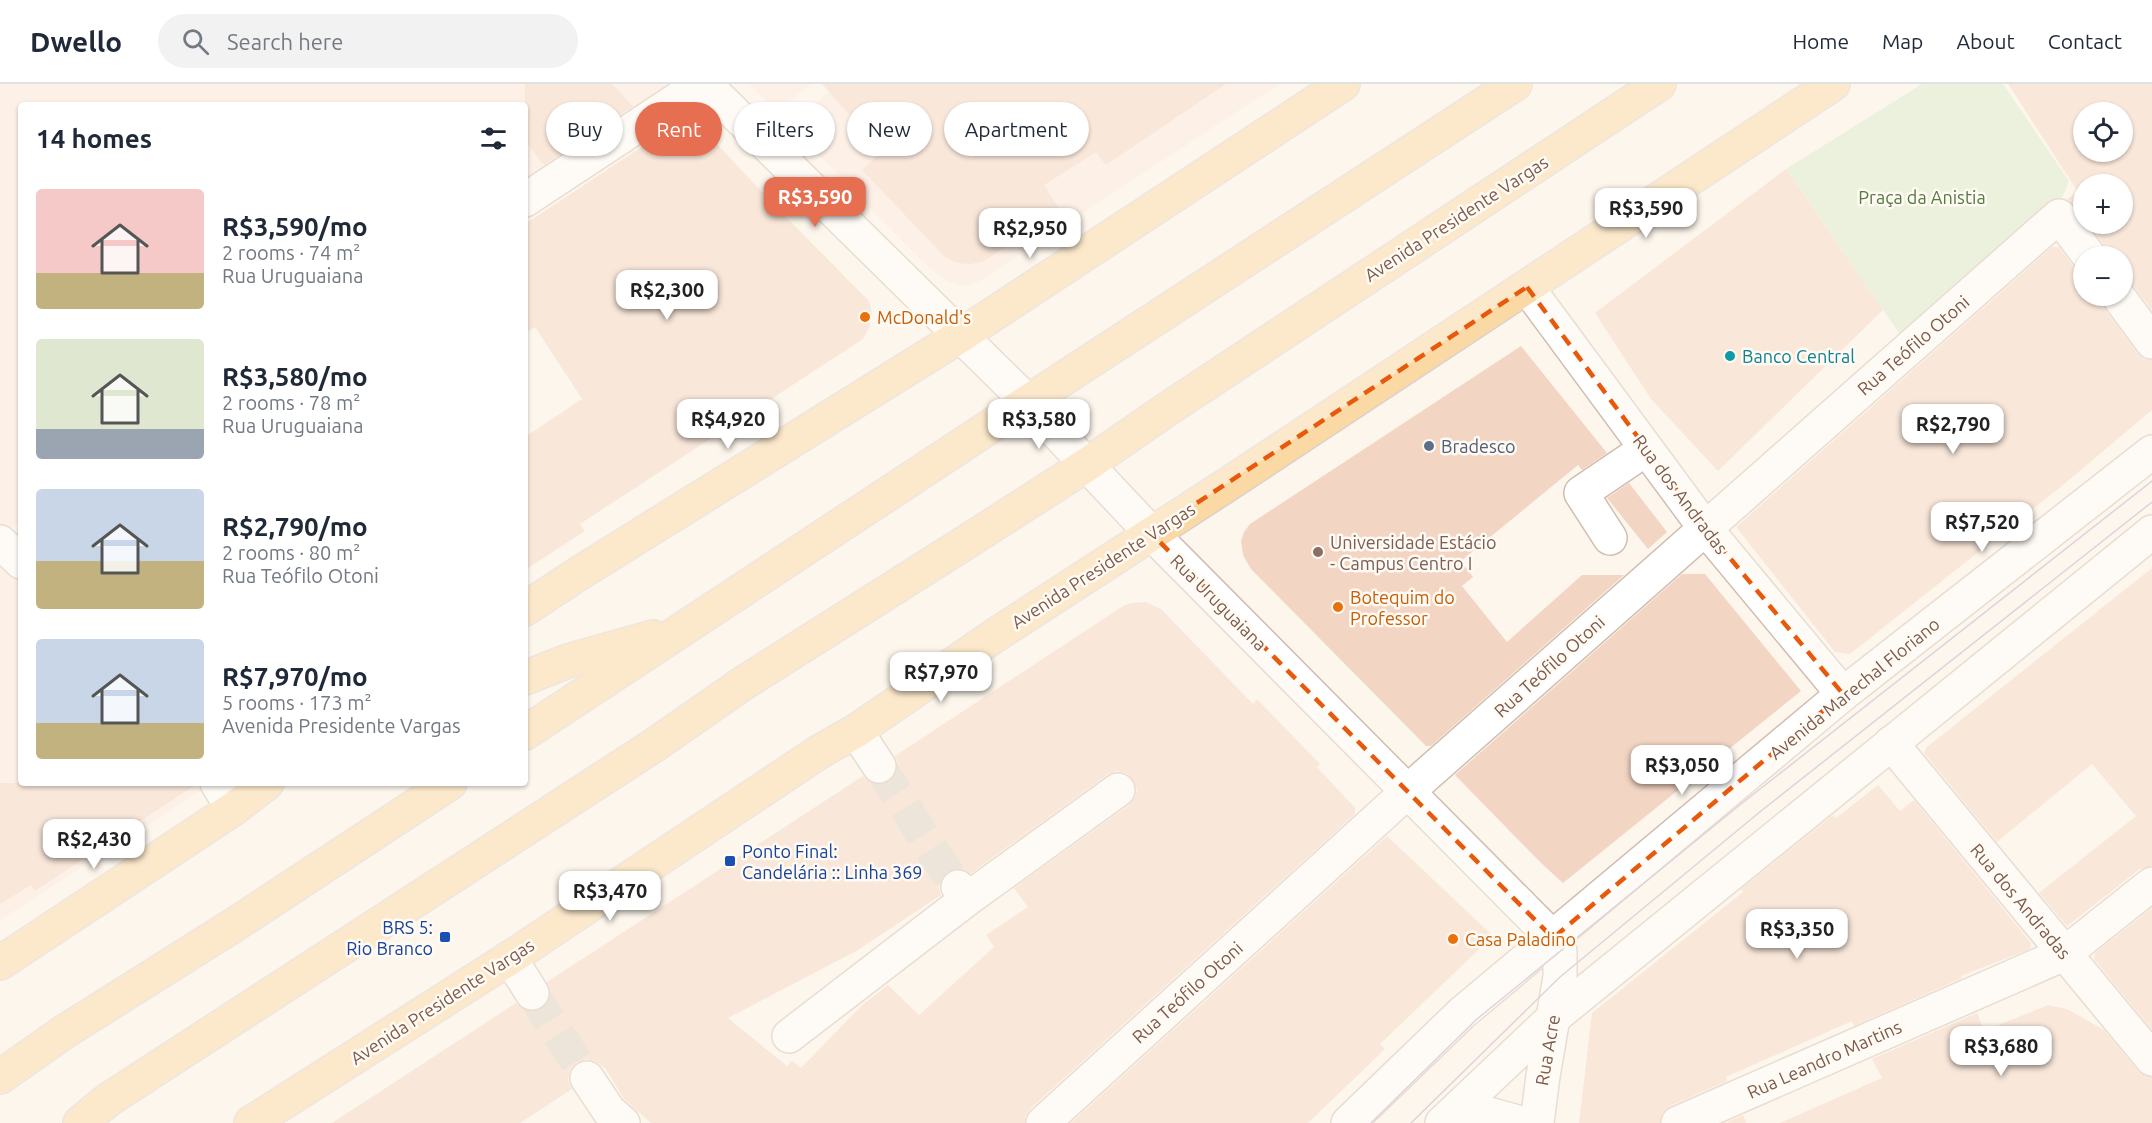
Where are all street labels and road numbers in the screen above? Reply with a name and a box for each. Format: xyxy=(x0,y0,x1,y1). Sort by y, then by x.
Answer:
street label: Avenida Presidente Vargas xyxy=(1360,151,1552,285)
street label: Rua Teófilo Otoni xyxy=(1853,291,1973,399)
street label: Rua dos Andradas xyxy=(1630,430,1732,558)
street label: Avenida Presidente Vargas xyxy=(1007,498,1199,632)
street label: Rua Uruguaiana xyxy=(1167,550,1271,654)
street label: Rua Teófilo Otoni xyxy=(1490,611,1608,721)
street label: Avenida Marechal Floriano xyxy=(1765,613,1943,763)
street label: Rua dos Andradas xyxy=(1967,839,2075,963)
street label: Avenida Presidente Vargas xyxy=(346,934,538,1068)
street label: Rua Teófilo Otoni xyxy=(1128,937,1246,1047)
street label: Rua Acre xyxy=(1531,1013,1563,1087)
street label: Rua Leandro Martins xyxy=(1744,1016,1904,1102)

